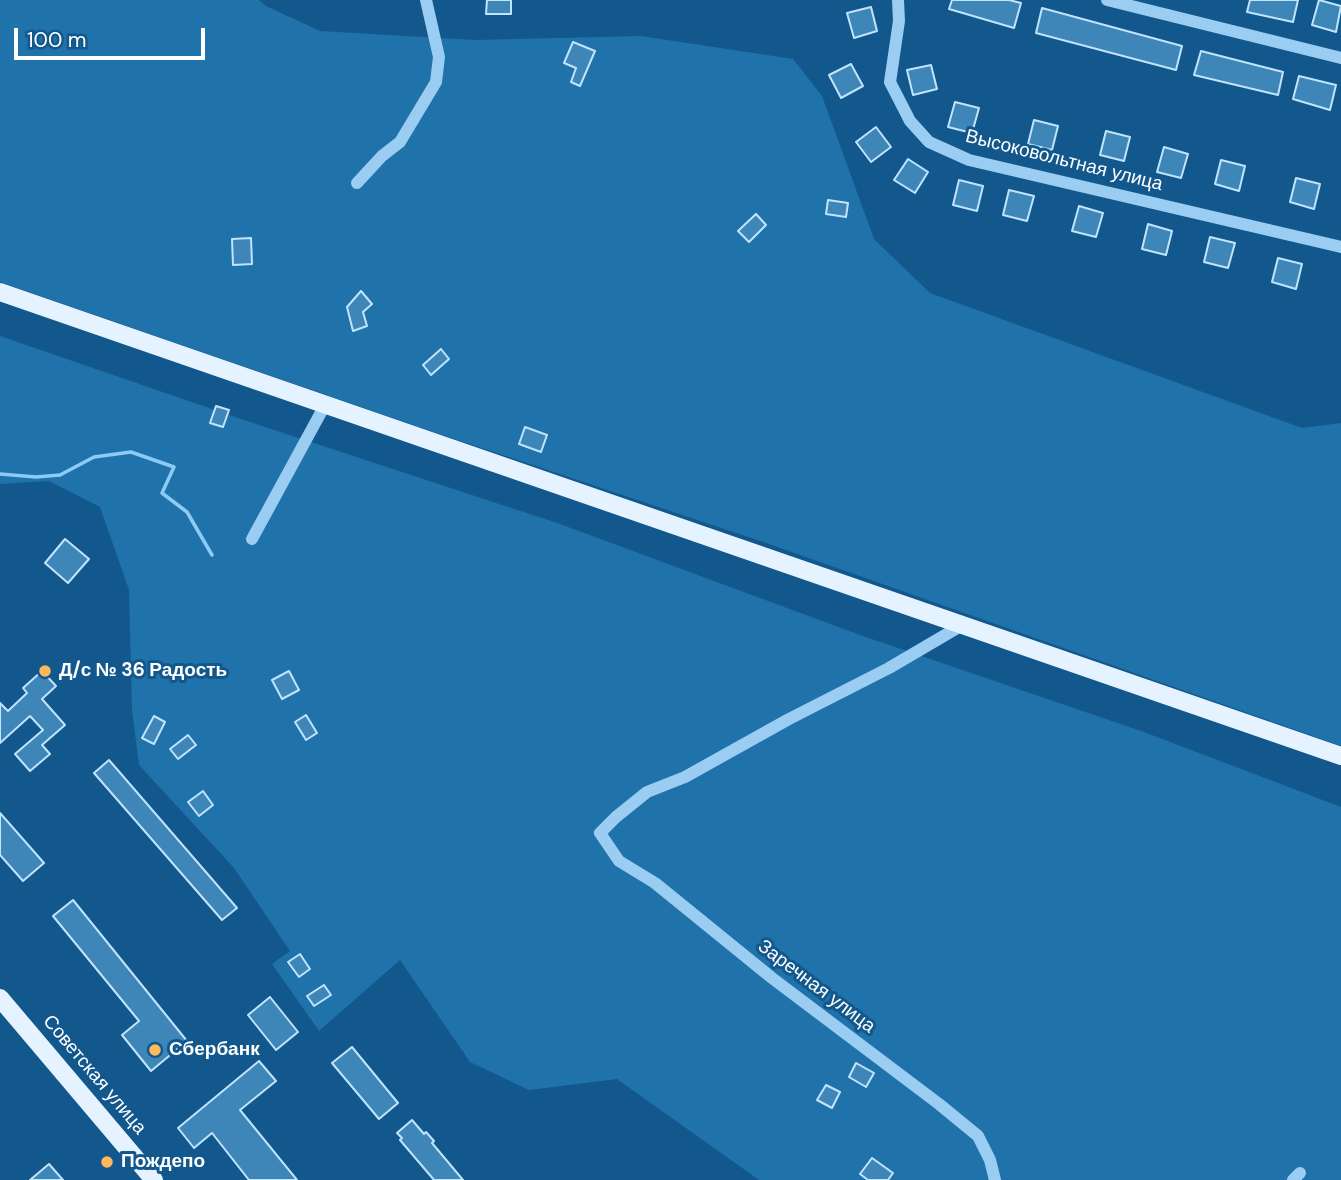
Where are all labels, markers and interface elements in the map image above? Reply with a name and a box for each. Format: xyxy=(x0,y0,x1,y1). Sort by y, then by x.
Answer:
scale bar xyxy=(18,14,208,58)
text: 100 m xyxy=(27,26,87,54)
street label: Высоковольтная улица xyxy=(963,125,1165,197)
place label: Д/с № 36 Радость xyxy=(59,660,227,682)
marker: Д/с № 36 Радость xyxy=(37,663,53,679)
street label: Заречная улица xyxy=(753,935,879,1039)
street label: Советская улица xyxy=(37,1011,151,1139)
place label: Сбербанк xyxy=(169,1039,260,1061)
marker: Сбербанк xyxy=(147,1042,163,1058)
place label: Пождепо xyxy=(121,1151,205,1173)
marker: Пождепо xyxy=(99,1154,115,1170)

